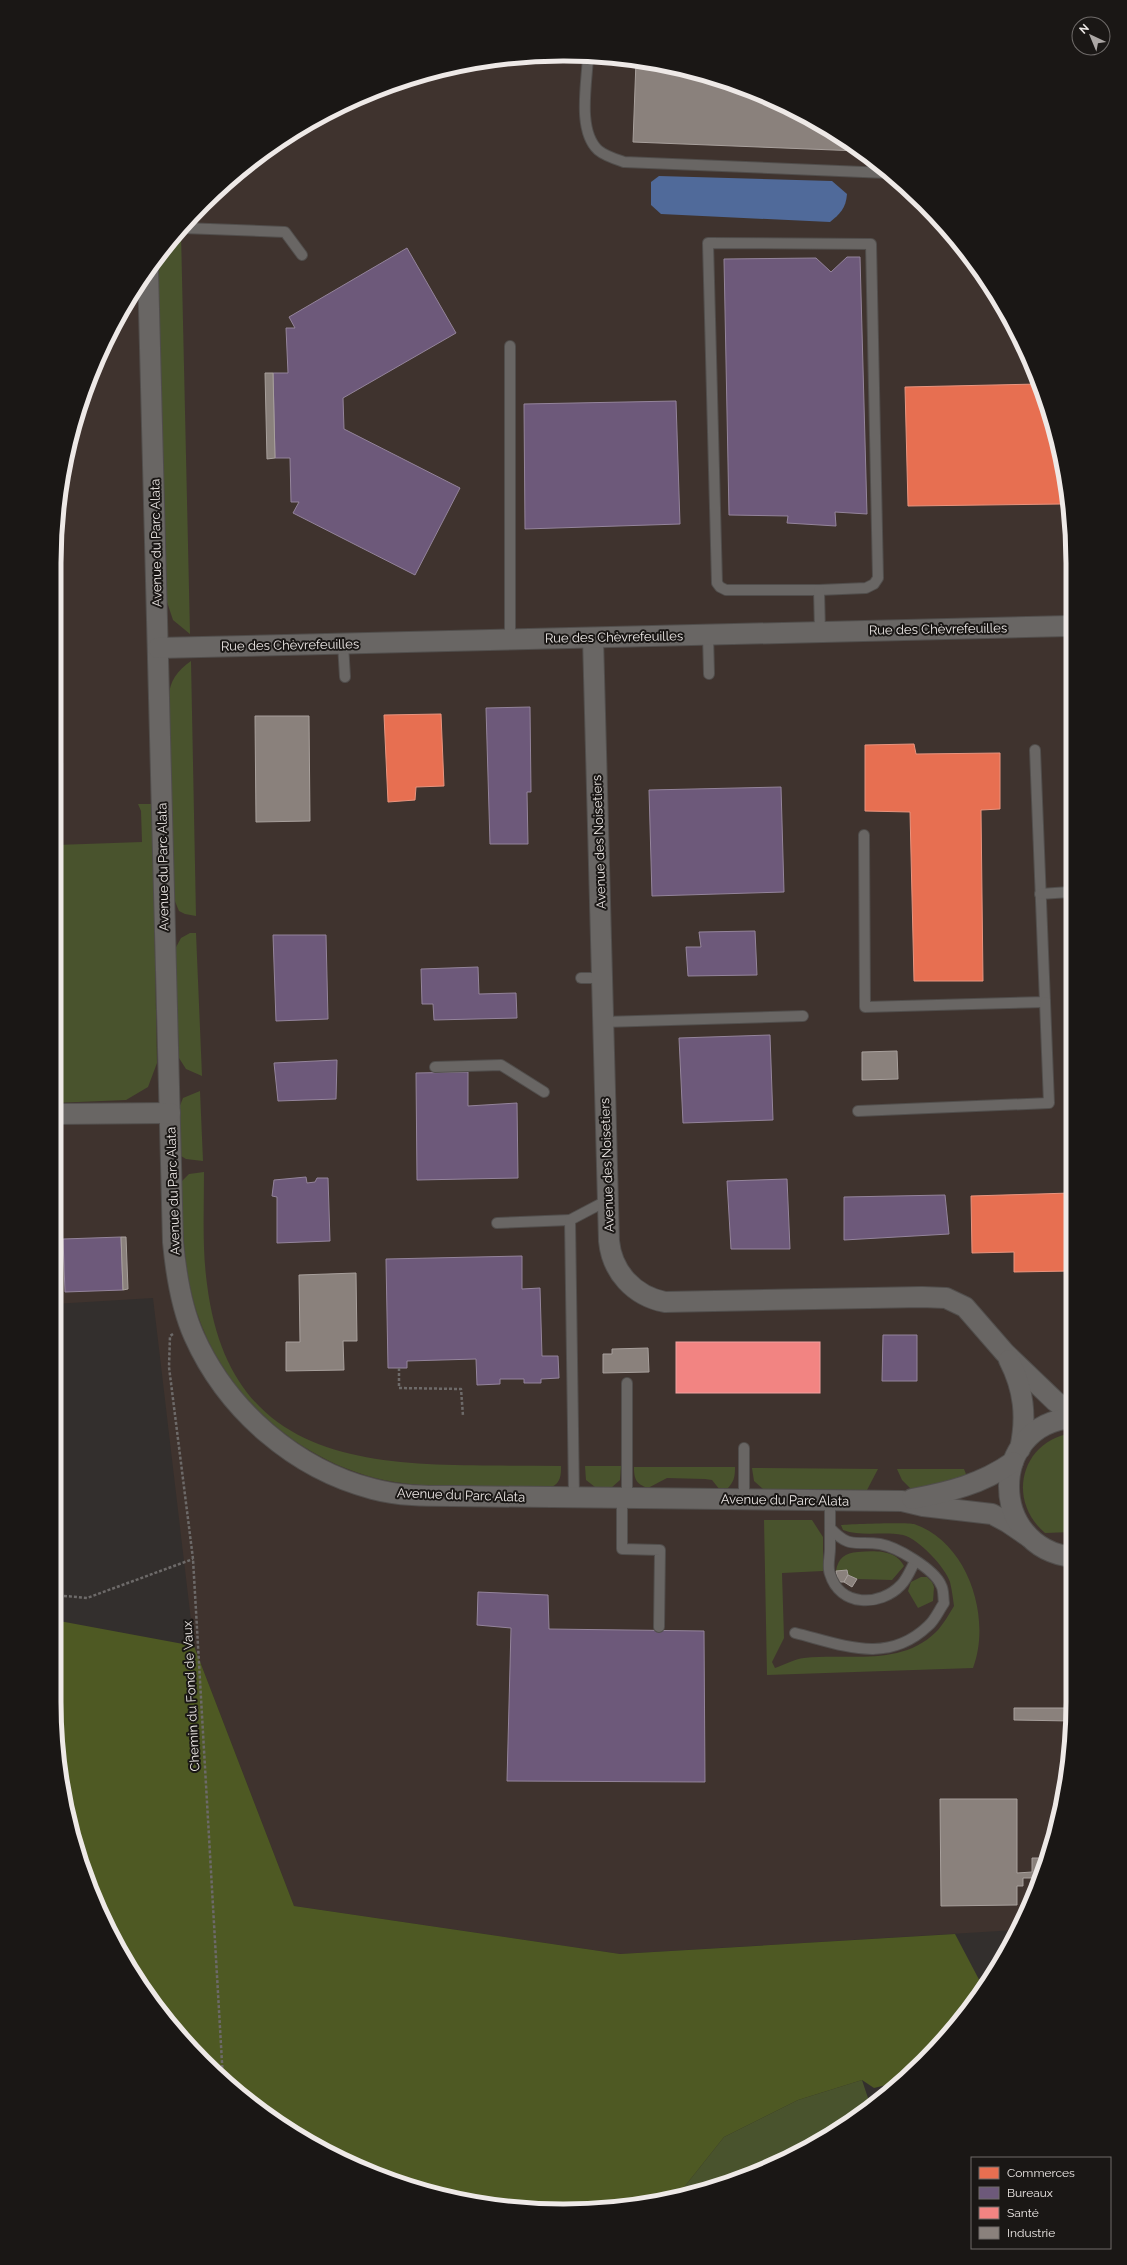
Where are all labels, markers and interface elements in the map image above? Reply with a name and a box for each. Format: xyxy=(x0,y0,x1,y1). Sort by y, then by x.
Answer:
north arrow xyxy=(1071,16,1111,56)
text: N xyxy=(1077,22,1092,37)
street label: Avenue du Parc Alata xyxy=(147,479,165,607)
street label: Rue des Chèvrefeuilles xyxy=(869,620,1007,638)
street label: Rue des Chèvrefeuilles xyxy=(545,628,683,646)
street label: Rue des Chèvrefeuilles xyxy=(221,636,359,654)
street label: Avenue des Noisetiers xyxy=(589,775,609,909)
street label: Avenue du Parc Alata xyxy=(154,803,172,931)
street label: Avenue des Noisetiers xyxy=(597,1098,617,1232)
street label: Avenue du Parc Alata xyxy=(163,1127,183,1255)
street label: Avenue du Parc Alata xyxy=(397,1485,525,1505)
street label: Avenue du Parc Alata xyxy=(721,1491,849,1509)
street label: Chemin du Fond de Vaux xyxy=(180,1620,202,1772)
legend xyxy=(971,2157,1111,2249)
text: Commerces xyxy=(1007,2166,1075,2180)
text: Bureaux xyxy=(1007,2186,1053,2200)
text: Santé xyxy=(1007,2206,1039,2220)
text: Industrie xyxy=(1007,2226,1055,2240)

